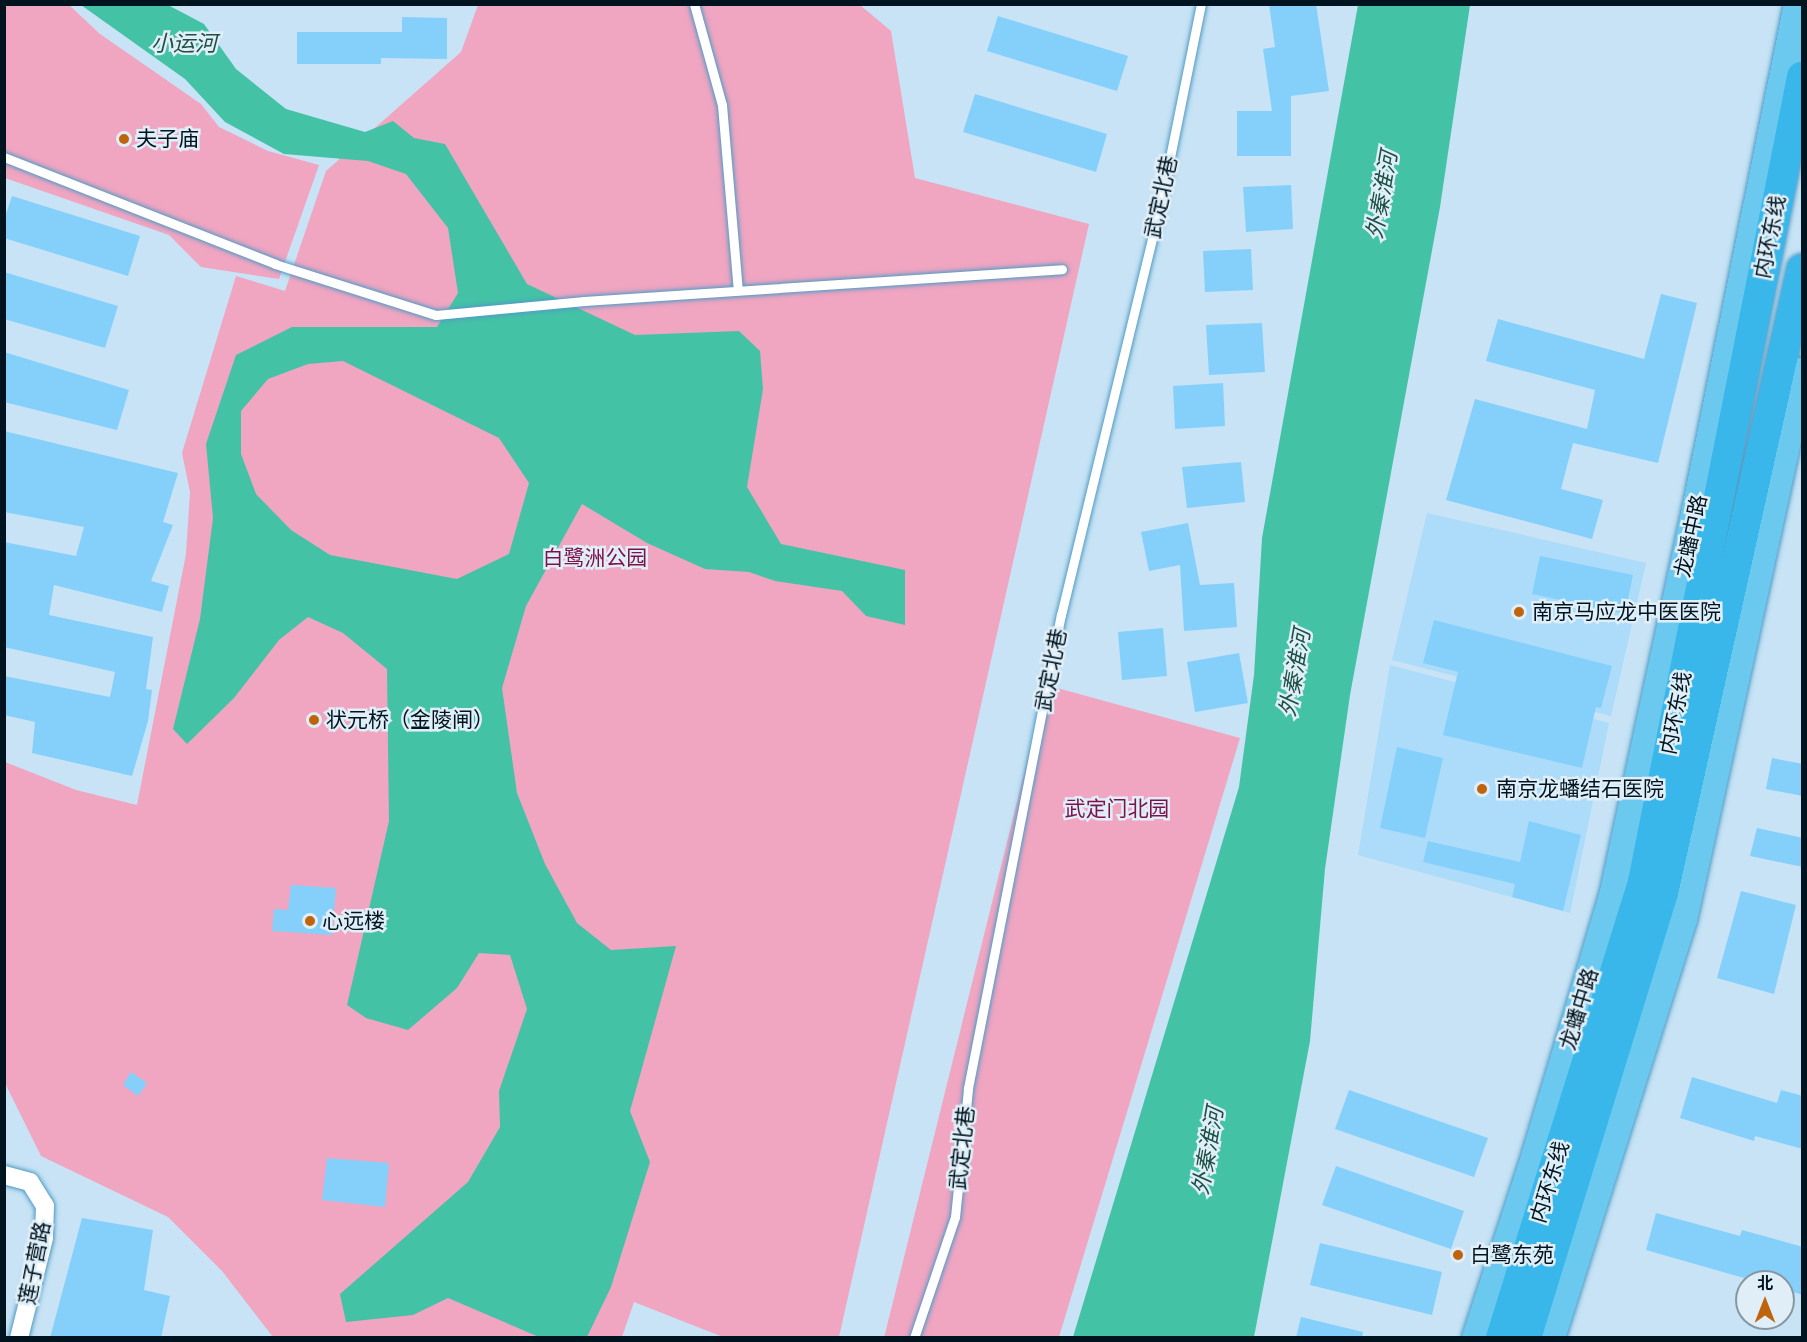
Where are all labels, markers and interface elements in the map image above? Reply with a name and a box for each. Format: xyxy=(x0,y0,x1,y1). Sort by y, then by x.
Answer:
water label: 小运河 xyxy=(151,31,217,57)
place label: 夫子庙 xyxy=(136,126,199,152)
marker: 夫子庙 xyxy=(117,132,131,146)
water label: 外秦淮河 xyxy=(1361,149,1403,241)
street label: 武定北巷 xyxy=(1140,153,1182,241)
street label: 内环东线 xyxy=(1750,193,1790,281)
street label: 龙蟠中路 xyxy=(1670,492,1712,580)
park label: 白鹭洲公园 xyxy=(543,545,647,571)
place label: 南京马应龙中医医院 xyxy=(1532,599,1721,625)
marker: 南京马应龙中医医院 xyxy=(1510,603,1528,621)
street label: 武定北巷 xyxy=(1031,626,1071,714)
water label: 外秦淮河 xyxy=(1274,627,1316,719)
street label: 内环东线 xyxy=(1656,669,1696,757)
place label: 状元桥（金陵闸） xyxy=(326,707,494,733)
marker: 状元桥（金陵闸） xyxy=(307,713,321,727)
place label: 南京龙蟠结石医院 xyxy=(1496,776,1664,802)
marker: 南京龙蟠结石医院 xyxy=(1473,780,1491,798)
park label: 武定门北园 xyxy=(1065,796,1169,822)
place label: 心远楼 xyxy=(322,908,385,934)
marker: 心远楼 xyxy=(303,914,317,928)
street label: 龙蟠中路 xyxy=(1555,965,1603,1053)
street label: 武定北巷 xyxy=(945,1105,979,1191)
water label: 外秦淮河 xyxy=(1187,1105,1229,1197)
street label: 内环东线 xyxy=(1526,1138,1574,1226)
street label: 莲子营路 xyxy=(15,1219,55,1307)
place label: 白鹭东苑 xyxy=(1470,1242,1554,1268)
marker: 白鹭东苑 xyxy=(1451,1248,1465,1262)
north arrow xyxy=(1735,1270,1795,1330)
text: 北 xyxy=(1757,1274,1773,1293)

